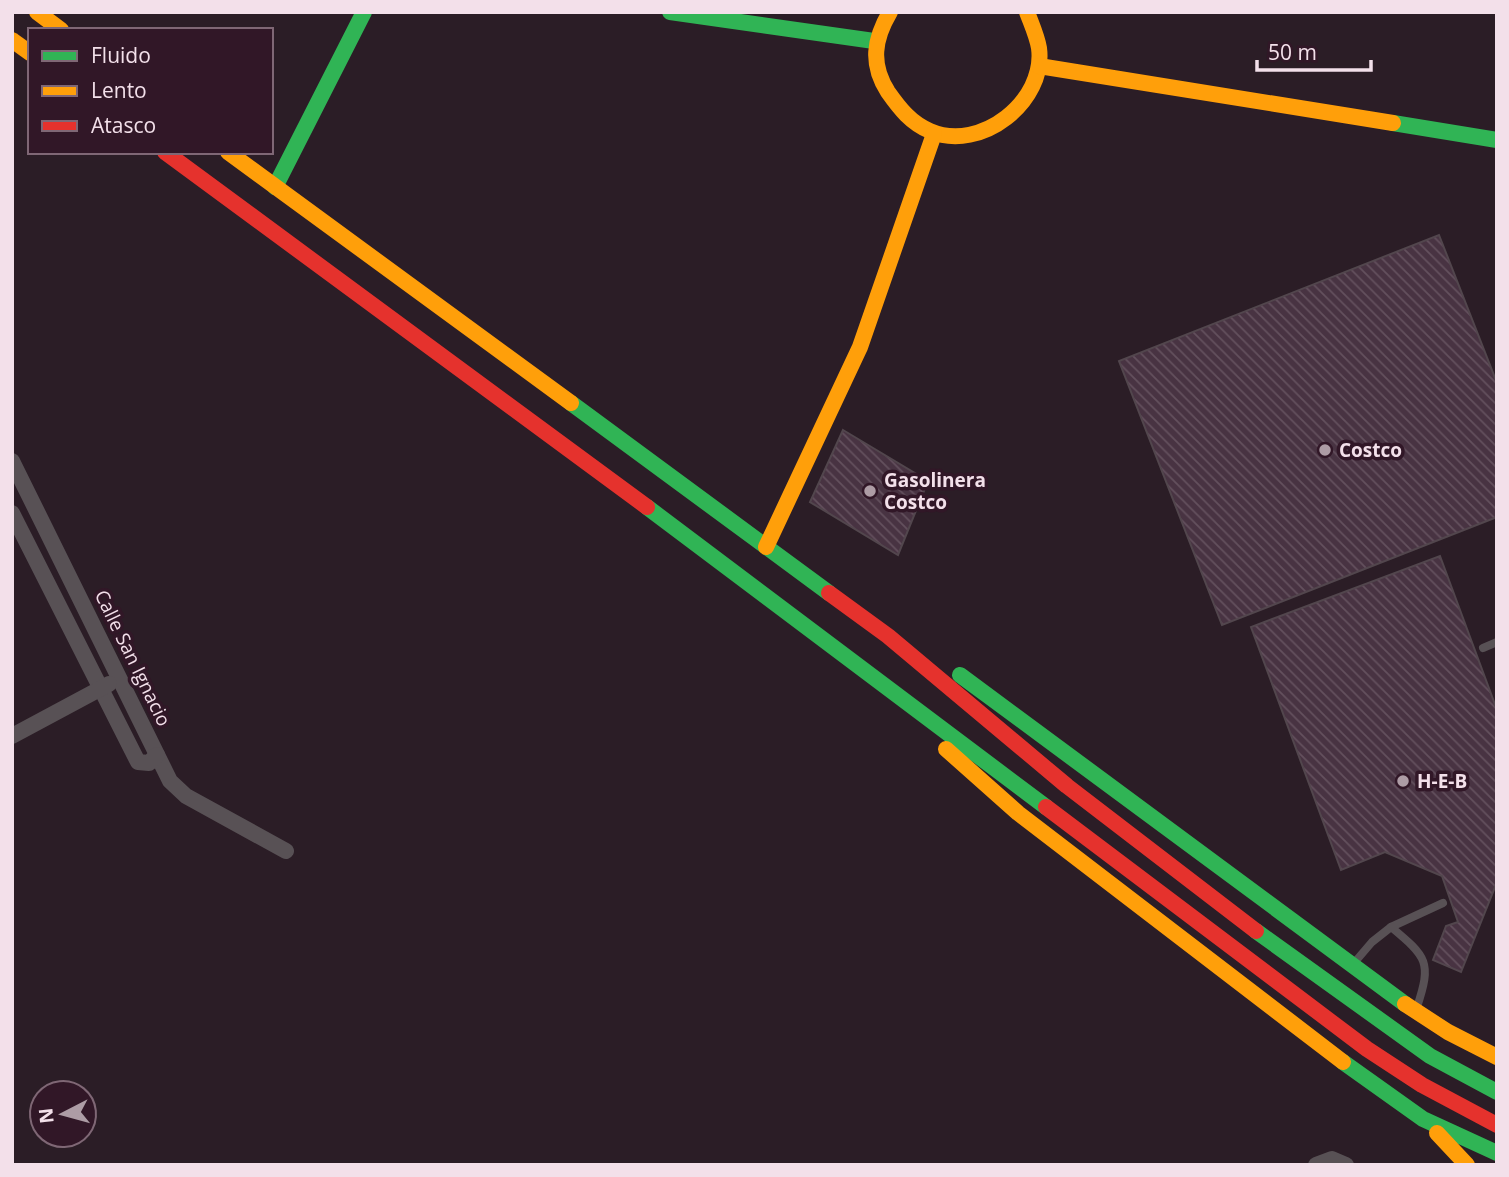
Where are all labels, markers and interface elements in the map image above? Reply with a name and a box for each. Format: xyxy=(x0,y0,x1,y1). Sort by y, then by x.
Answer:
legend xyxy=(28,28,273,154)
scale bar xyxy=(1257,28,1371,72)
text: 50 m xyxy=(1268,38,1317,66)
text: Fluido xyxy=(91,41,151,69)
text: Lento xyxy=(91,76,147,104)
text: Atasco xyxy=(91,111,156,139)
place label: Costco xyxy=(1339,437,1402,463)
marker: Costco xyxy=(1317,442,1333,458)
place label: Gasolinera Costco xyxy=(884,467,986,515)
marker: Gasolinera Costco xyxy=(862,483,878,499)
street label: Calle San Ignacio xyxy=(89,586,177,730)
place label: H-E-B xyxy=(1417,768,1467,794)
marker: H-E-B xyxy=(1395,773,1411,789)
north arrow xyxy=(28,1079,98,1149)
text: N xyxy=(32,1107,60,1125)

